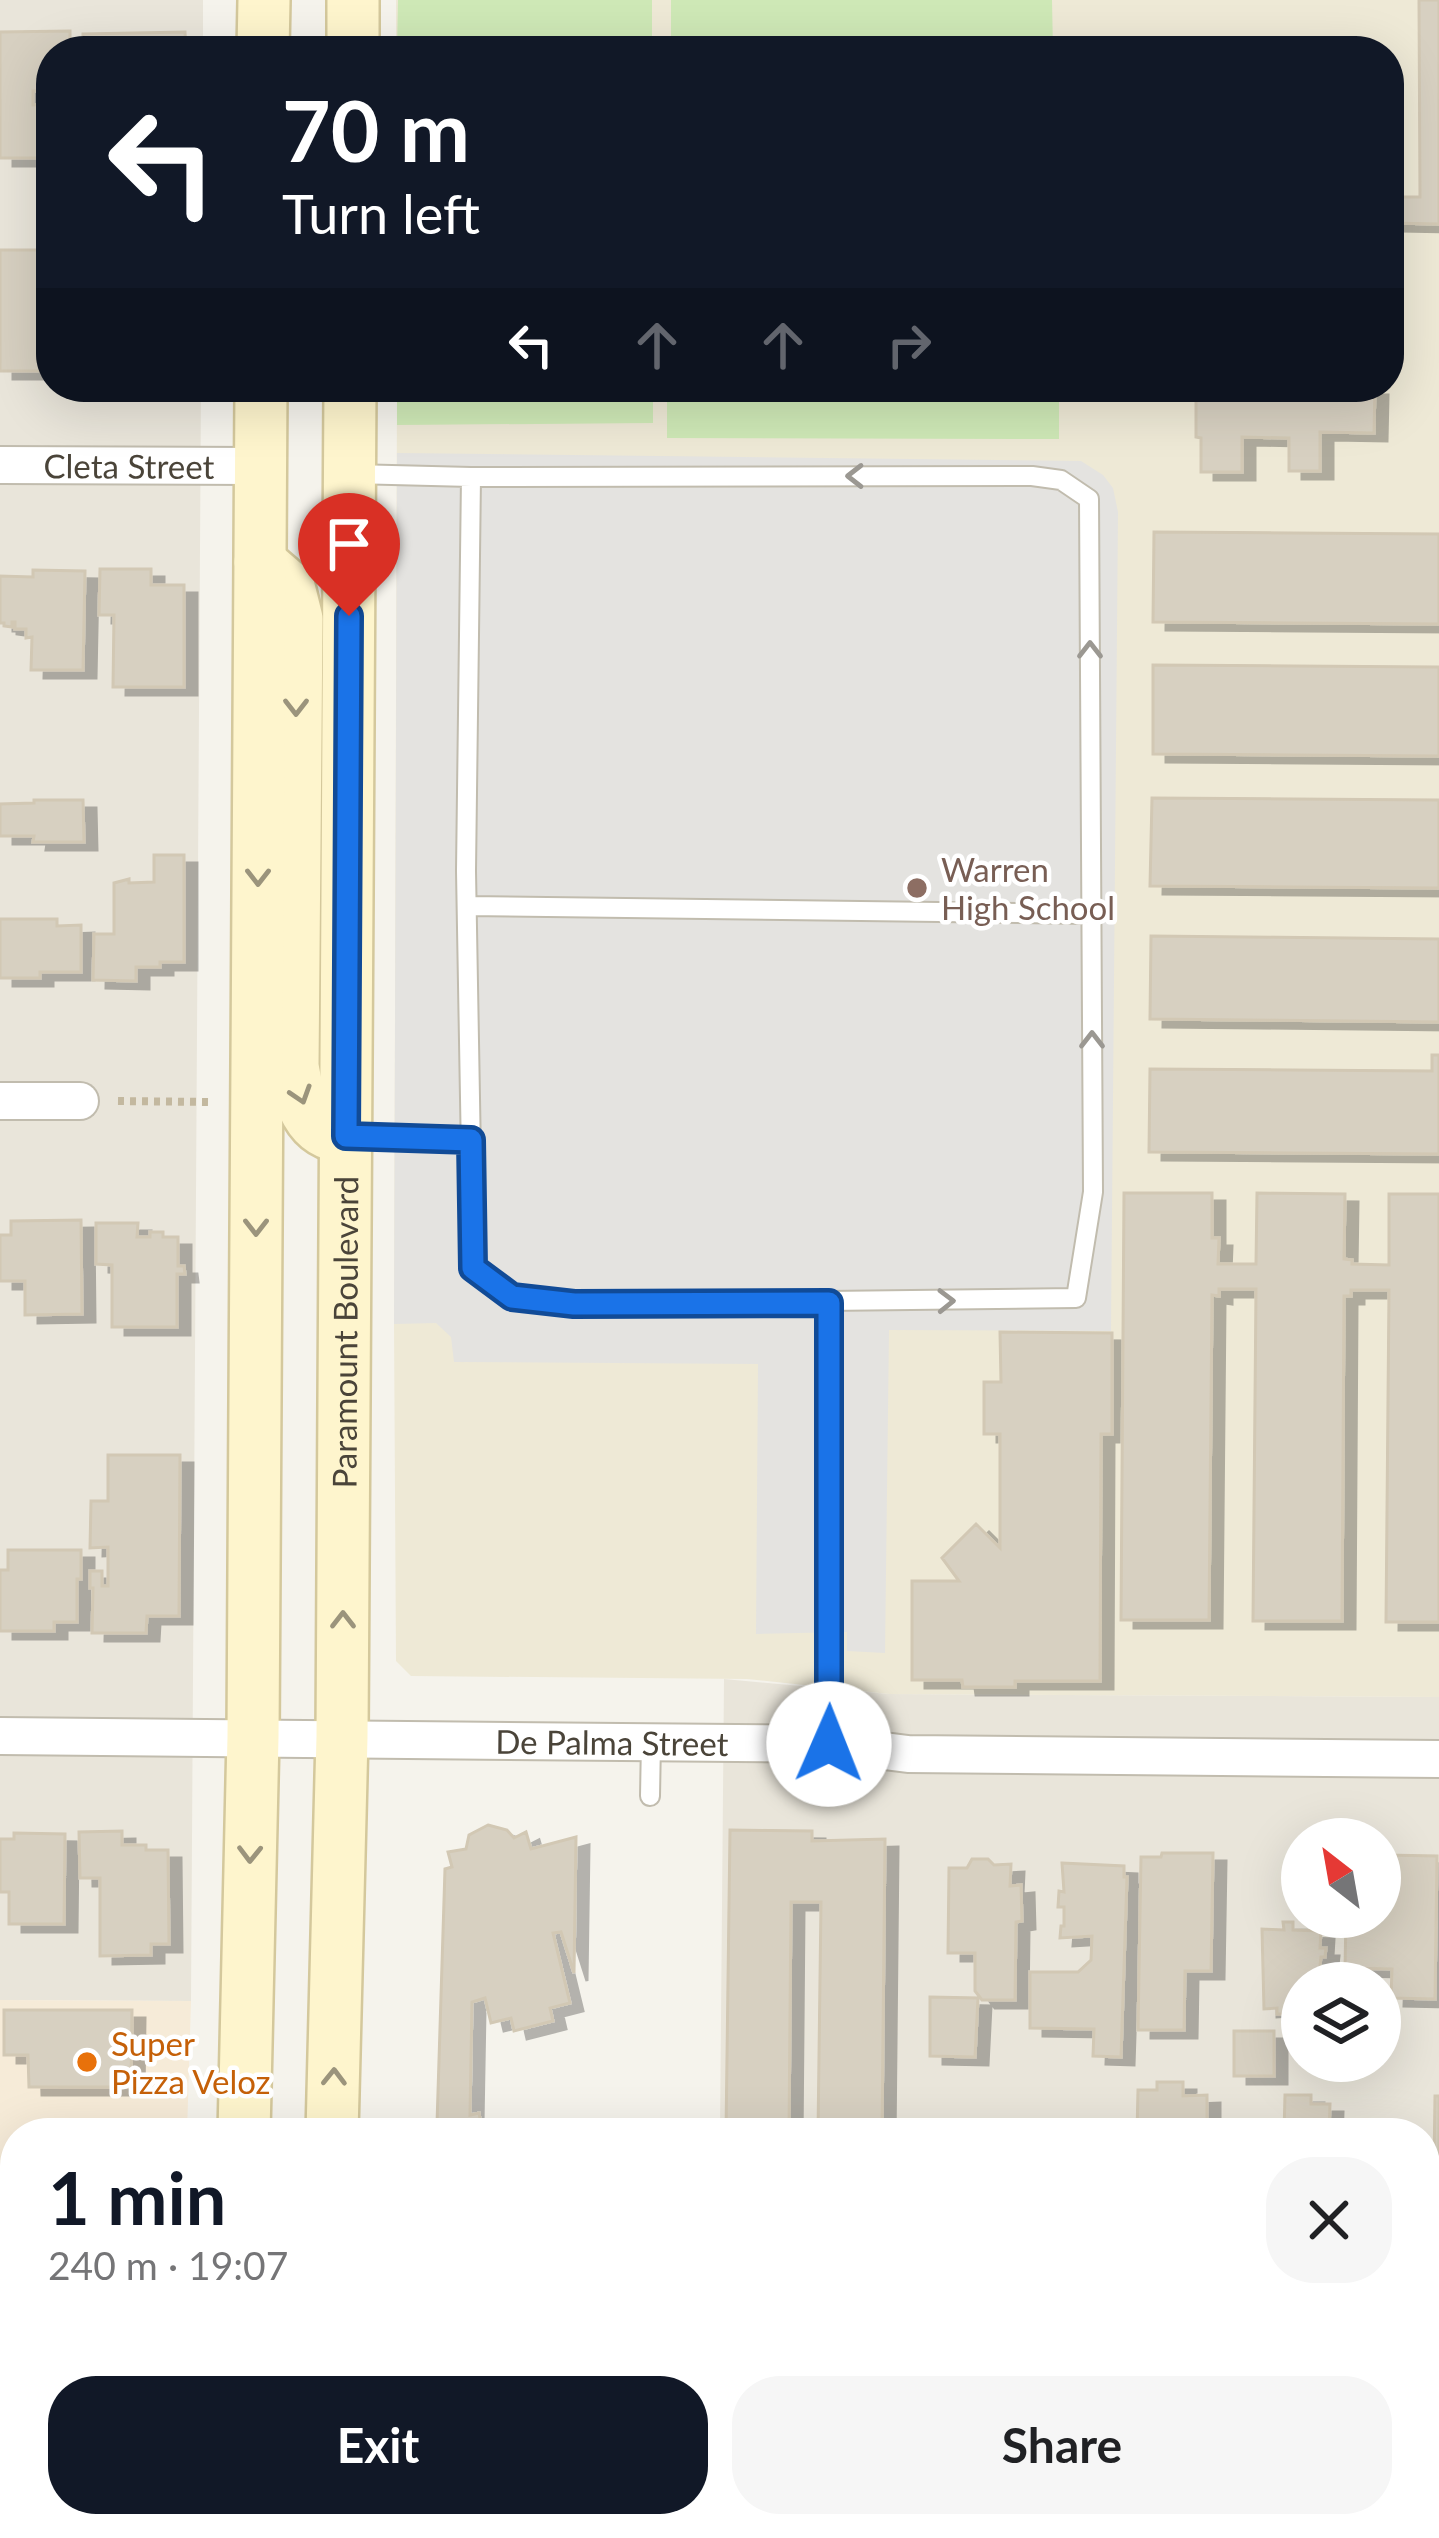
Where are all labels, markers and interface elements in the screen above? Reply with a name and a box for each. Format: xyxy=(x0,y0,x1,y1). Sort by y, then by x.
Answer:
text: 70 m xyxy=(282,79,470,180)
icon: left xyxy=(84,84,240,240)
text: Turn left xyxy=(282,181,480,246)
icon: left xyxy=(498,312,564,378)
icon: ahead xyxy=(624,312,690,378)
icon: ahead xyxy=(750,312,816,378)
icon: right xyxy=(876,312,942,378)
street label: Cleta Street xyxy=(44,445,215,486)
one-way arrow xyxy=(845,463,864,489)
pin xyxy=(298,493,400,616)
icon: arrive xyxy=(316,511,382,577)
one-way arrow xyxy=(1077,640,1103,659)
one-way arrow xyxy=(283,699,309,717)
place label: Warren High School xyxy=(941,849,1115,927)
one-way arrow xyxy=(245,869,271,887)
marker: Warren High School xyxy=(904,875,930,901)
one-way arrow xyxy=(1079,1030,1105,1048)
one-way arrow xyxy=(287,1084,312,1105)
street label: Paramount Boulevard xyxy=(323,1176,365,1489)
one-way arrow xyxy=(243,1219,269,1237)
one-way arrow xyxy=(937,1288,956,1314)
one-way arrow xyxy=(330,1610,356,1628)
position arrow xyxy=(766,1681,892,1807)
street label: De Palma Street xyxy=(495,1721,729,1763)
north arrow xyxy=(1281,1818,1401,1938)
map controls xyxy=(1281,1818,1401,2082)
one-way arrow xyxy=(238,1845,264,1864)
button: layers xyxy=(1281,1962,1401,2082)
place label: Super Pizza Veloz xyxy=(111,2023,271,2101)
marker: Super Pizza Veloz xyxy=(74,2049,100,2075)
one-way arrow xyxy=(320,2067,346,2086)
text: 1 min xyxy=(48,2154,226,2240)
button: close xyxy=(1266,2157,1392,2283)
text: 240 m · 19:07 xyxy=(48,2242,288,2288)
button: Exit xyxy=(48,2376,708,2514)
button: Share xyxy=(732,2376,1392,2514)

